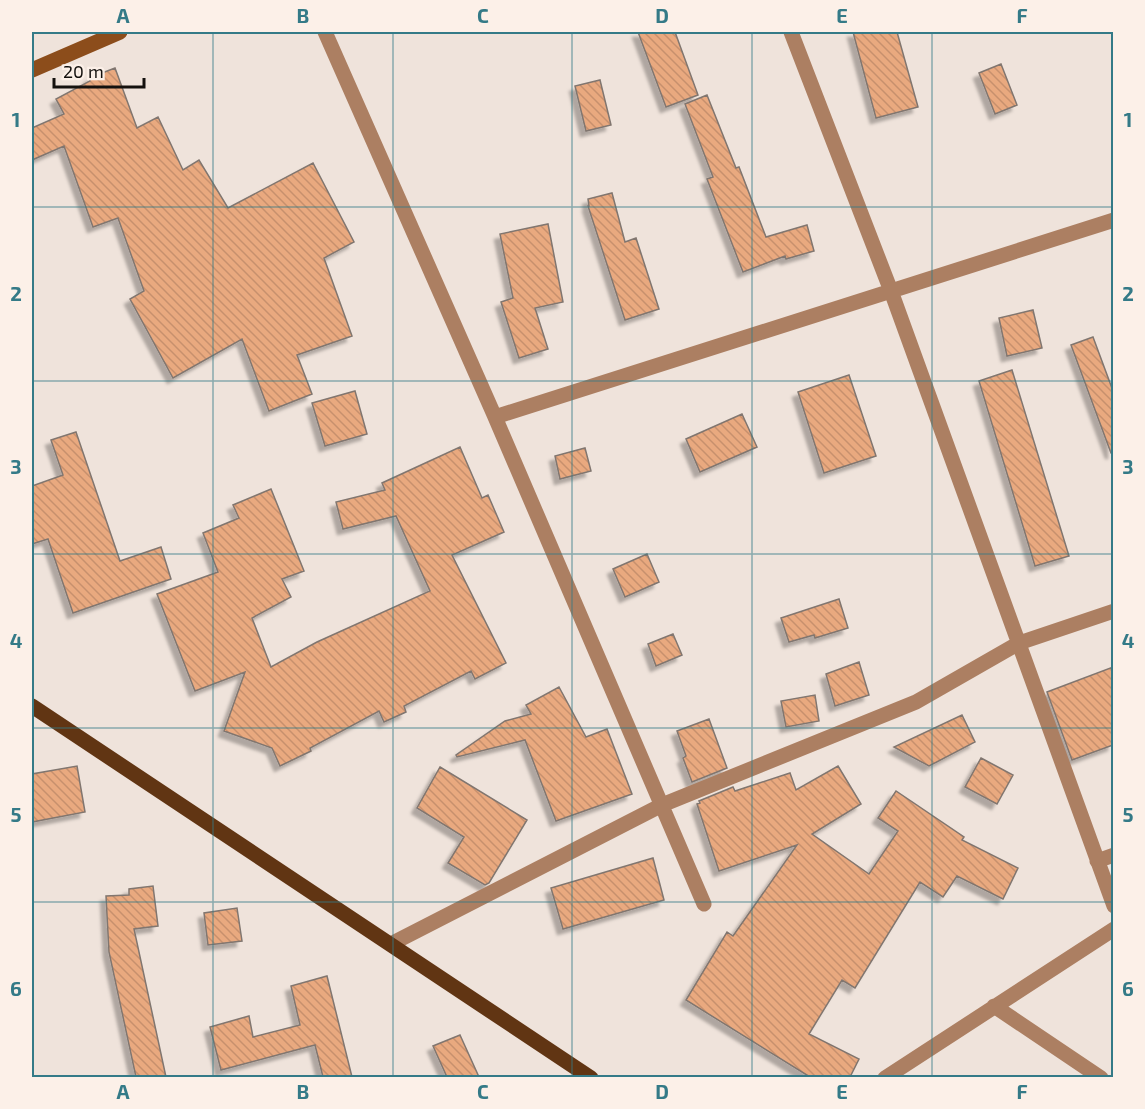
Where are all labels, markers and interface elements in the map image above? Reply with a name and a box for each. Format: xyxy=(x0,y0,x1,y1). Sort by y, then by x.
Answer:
text: A xyxy=(116,3,130,27)
text: B xyxy=(297,3,309,27)
text: C xyxy=(477,3,489,27)
text: D xyxy=(655,3,669,27)
text: E xyxy=(836,3,848,27)
text: F xyxy=(1016,3,1028,27)
scale bar xyxy=(54,51,144,89)
text: 20 m xyxy=(63,60,104,82)
text: 1 xyxy=(12,107,20,131)
text: 1 xyxy=(1124,107,1132,131)
text: 2 xyxy=(10,281,22,305)
text: 2 xyxy=(1122,281,1134,305)
text: 3 xyxy=(10,454,22,478)
text: 3 xyxy=(1122,454,1134,478)
text: 4 xyxy=(10,628,23,652)
text: 4 xyxy=(1122,628,1135,652)
text: 5 xyxy=(10,802,22,826)
text: 5 xyxy=(1122,802,1134,826)
text: 6 xyxy=(10,976,22,1000)
text: 6 xyxy=(1122,976,1134,1000)
text: A xyxy=(116,1079,130,1103)
text: B xyxy=(297,1079,309,1103)
text: C xyxy=(477,1079,489,1103)
text: D xyxy=(655,1079,669,1103)
text: E xyxy=(836,1079,848,1103)
text: F xyxy=(1016,1079,1028,1103)

